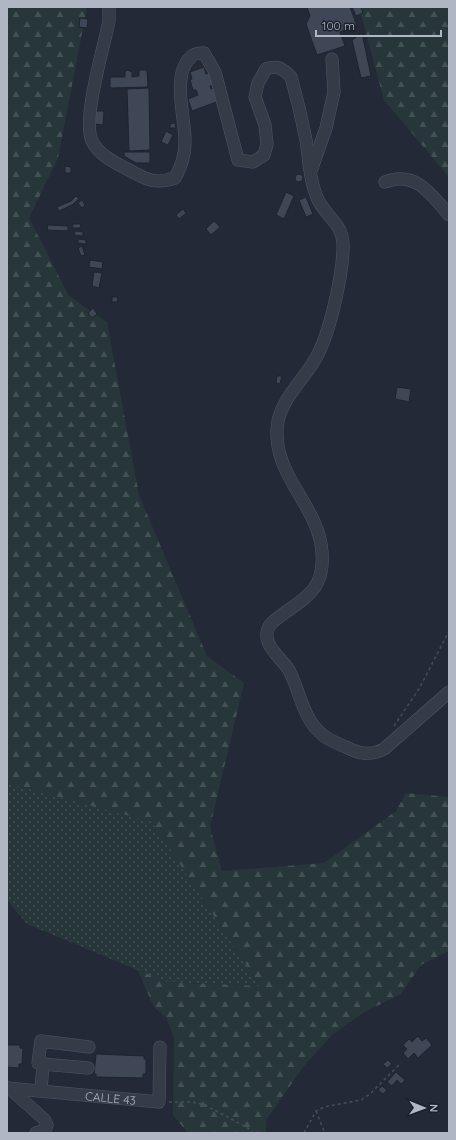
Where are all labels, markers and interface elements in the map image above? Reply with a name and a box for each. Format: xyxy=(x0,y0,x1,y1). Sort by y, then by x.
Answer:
scale bar xyxy=(316,12,441,38)
text: 100 m xyxy=(322,18,355,33)
street label: CALLE 43 xyxy=(84,1088,137,1107)
north arrow xyxy=(404,1088,444,1128)
text: N xyxy=(427,1104,441,1112)

